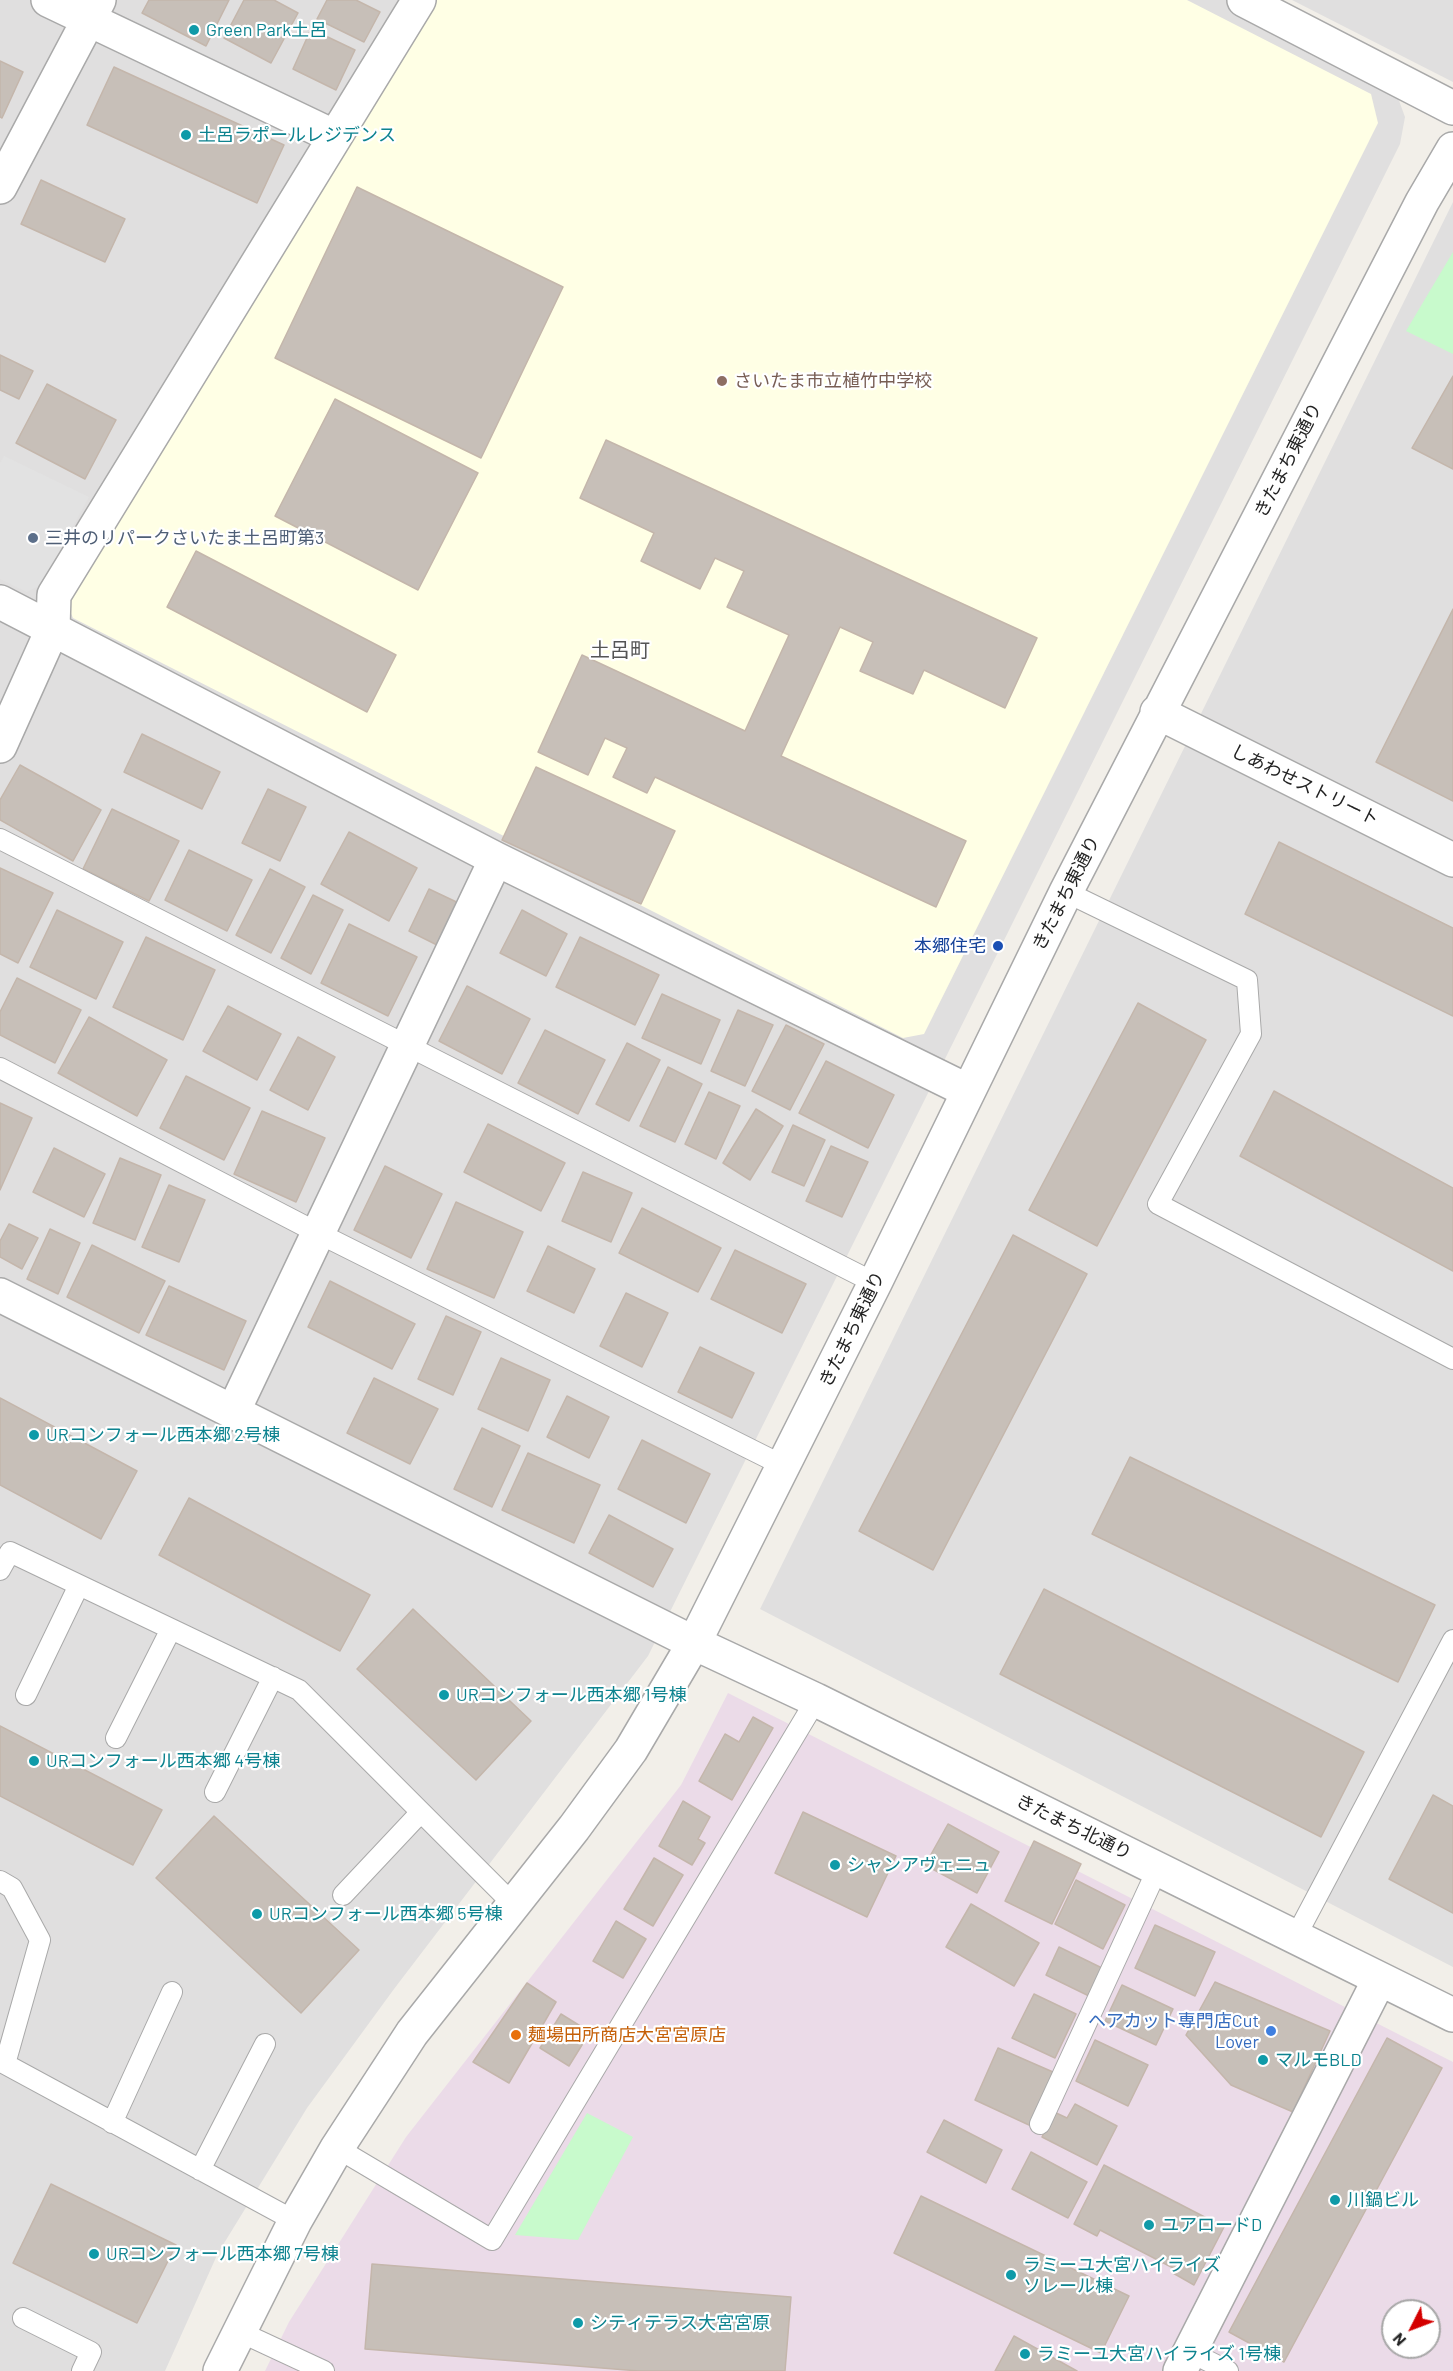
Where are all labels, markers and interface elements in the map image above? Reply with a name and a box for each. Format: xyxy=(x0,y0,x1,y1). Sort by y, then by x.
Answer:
place label: Green Park土呂 xyxy=(206,19,327,41)
marker: Green Park土呂 xyxy=(187,23,201,37)
place label: 土呂ラポールレジデンス xyxy=(198,124,396,146)
marker: 土呂ラポールレジデンス xyxy=(179,128,193,142)
place label: さいたま市立植竹中学校 xyxy=(734,370,932,392)
marker: さいたま市立植竹中学校 xyxy=(715,374,729,388)
street label: きたまち東通り xyxy=(1250,399,1326,521)
place label: 三井のリパークさいたま土呂町第3 xyxy=(45,527,324,549)
marker: 三井のリパークさいたま土呂町第3 xyxy=(26,531,40,545)
district label: 土呂町 xyxy=(590,638,650,662)
street label: しあわせストリート xyxy=(1227,740,1383,830)
street label: きたまち東通り xyxy=(1028,832,1104,954)
place label: 本郷住宅 xyxy=(914,935,986,957)
marker: 本郷住宅 xyxy=(991,939,1005,953)
street label: きたまち東通り xyxy=(815,1268,889,1390)
place label: URコンフォール西本郷 2号棟 xyxy=(46,1424,280,1446)
marker: URコンフォール西本郷 2号棟 xyxy=(27,1428,41,1442)
place label: URコンフォール西本郷 1号棟 xyxy=(456,1684,687,1706)
marker: URコンフォール西本郷 1号棟 xyxy=(437,1688,451,1702)
place label: URコンフォール西本郷 4号棟 xyxy=(46,1750,280,1772)
marker: URコンフォール西本郷 4号棟 xyxy=(27,1754,41,1768)
street label: きたまち北通り xyxy=(1013,1790,1135,1864)
place label: シャンアヴェニュ xyxy=(847,1854,991,1876)
marker: シャンアヴェニュ xyxy=(828,1858,842,1872)
place label: URコンフォール西本郷 5号棟 xyxy=(269,1903,503,1925)
marker: URコンフォール西本郷 5号棟 xyxy=(250,1907,264,1921)
place label: ヘアカット専門店Cut Lover xyxy=(1088,2010,1259,2052)
place label: 麺場田所商店大宮宮原店 xyxy=(528,2024,726,2046)
marker: ヘアカット専門店Cut Lover xyxy=(1264,2024,1278,2038)
marker: 麺場田所商店大宮宮原店 xyxy=(509,2028,523,2042)
place label: マルモBLD xyxy=(1275,2049,1362,2071)
marker: マルモBLD xyxy=(1256,2053,1270,2067)
place label: 川鍋ビル xyxy=(1347,2189,1419,2211)
marker: 川鍋ビル xyxy=(1328,2193,1342,2207)
place label: ユアロードD xyxy=(1161,2214,1262,2236)
marker: ユアロードD xyxy=(1142,2218,1156,2232)
place label: URコンフォール西本郷 7号棟 xyxy=(106,2243,339,2265)
marker: URコンフォール西本郷 7号棟 xyxy=(87,2247,101,2261)
place label: ラミーユ大宮ハイライズ ソレール棟 xyxy=(1023,2254,1221,2296)
marker: ラミーユ大宮ハイライズ ソレール棟 xyxy=(1004,2268,1018,2282)
north arrow xyxy=(1381,2299,1441,2359)
place label: シティテラス大宮宮原 xyxy=(590,2312,770,2334)
marker: シティテラス大宮宮原 xyxy=(571,2316,585,2330)
text: N xyxy=(1388,2330,1409,2350)
place label: ラミーユ大宮ハイライズ 1号棟 xyxy=(1037,2343,1281,2365)
marker: ラミーユ大宮ハイライズ 1号棟 xyxy=(1018,2347,1032,2361)

